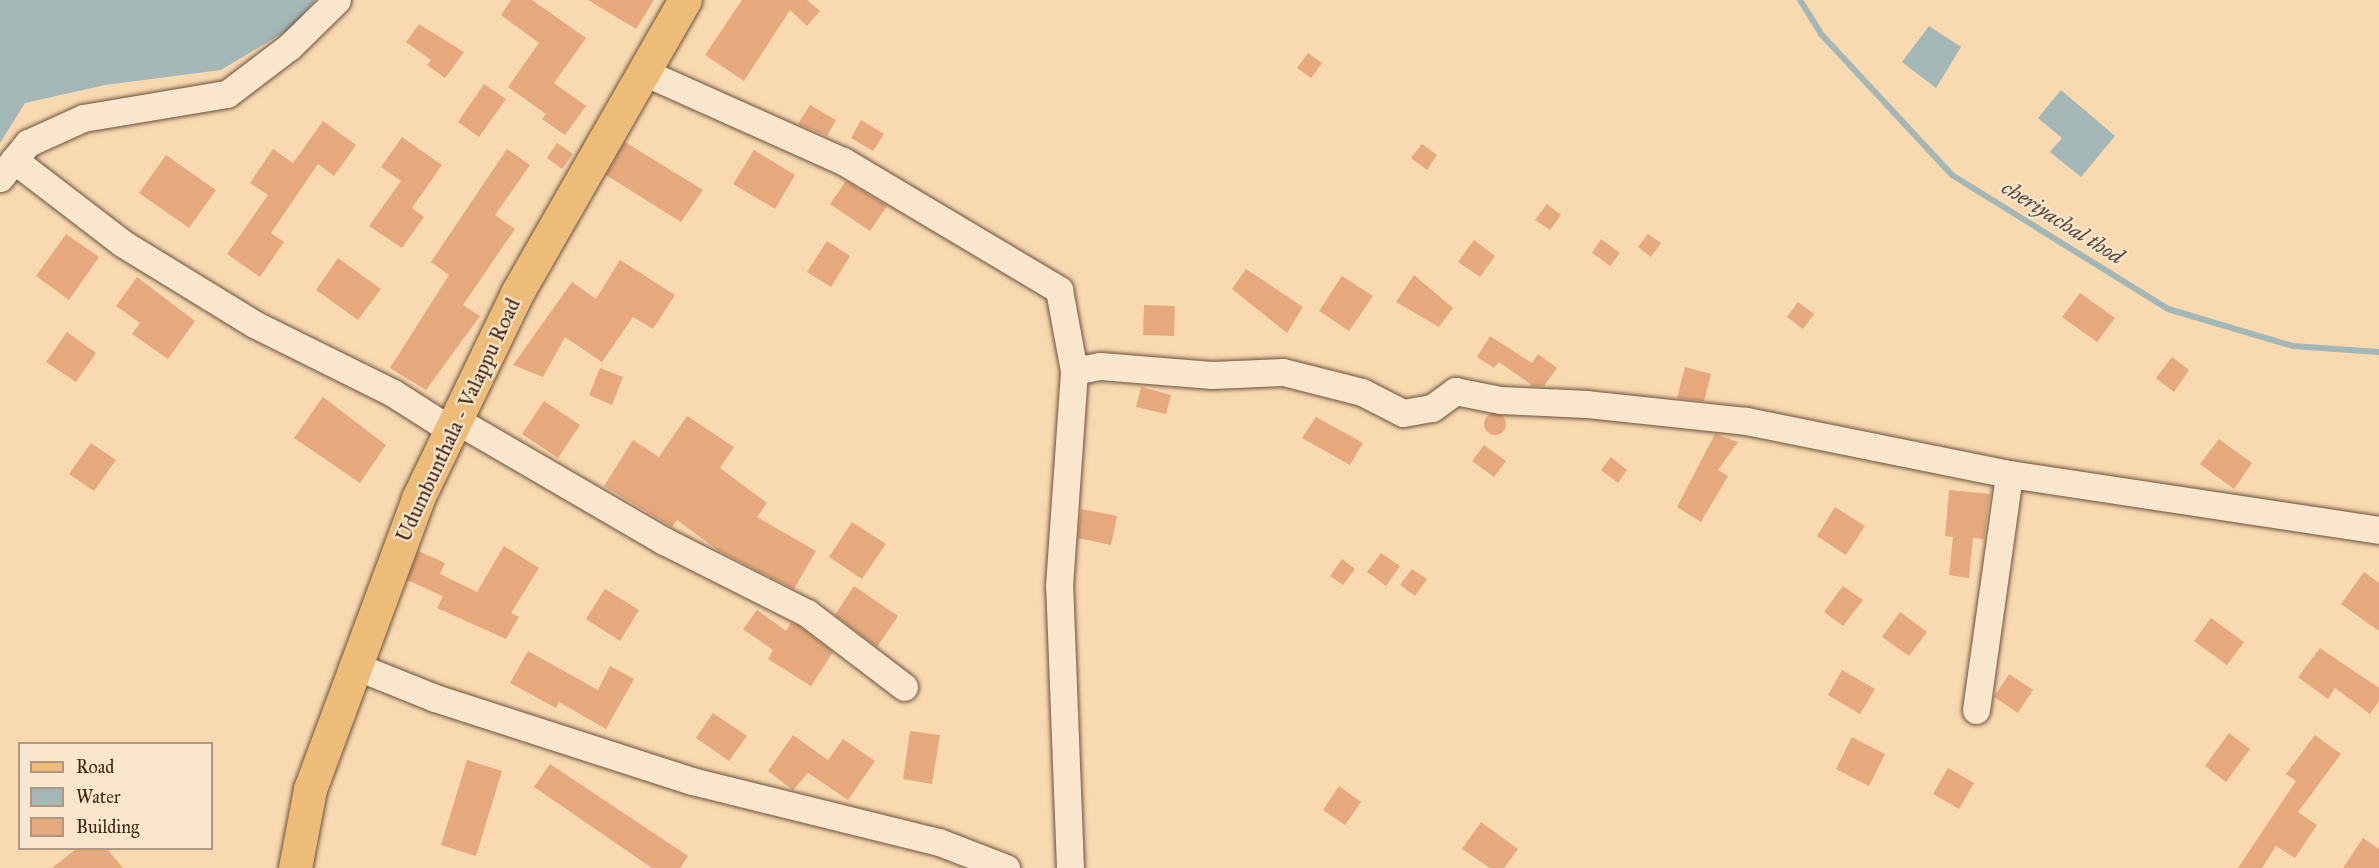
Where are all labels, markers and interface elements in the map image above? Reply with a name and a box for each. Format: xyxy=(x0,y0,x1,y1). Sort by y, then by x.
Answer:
water label: cheriyachal thod xyxy=(1997,174,2129,270)
street label: Udumbunthala - Valappu Road xyxy=(390,294,526,546)
legend xyxy=(18,742,213,850)
text: Road xyxy=(76,756,114,778)
text: Water xyxy=(76,786,120,808)
text: Building xyxy=(76,816,139,838)

